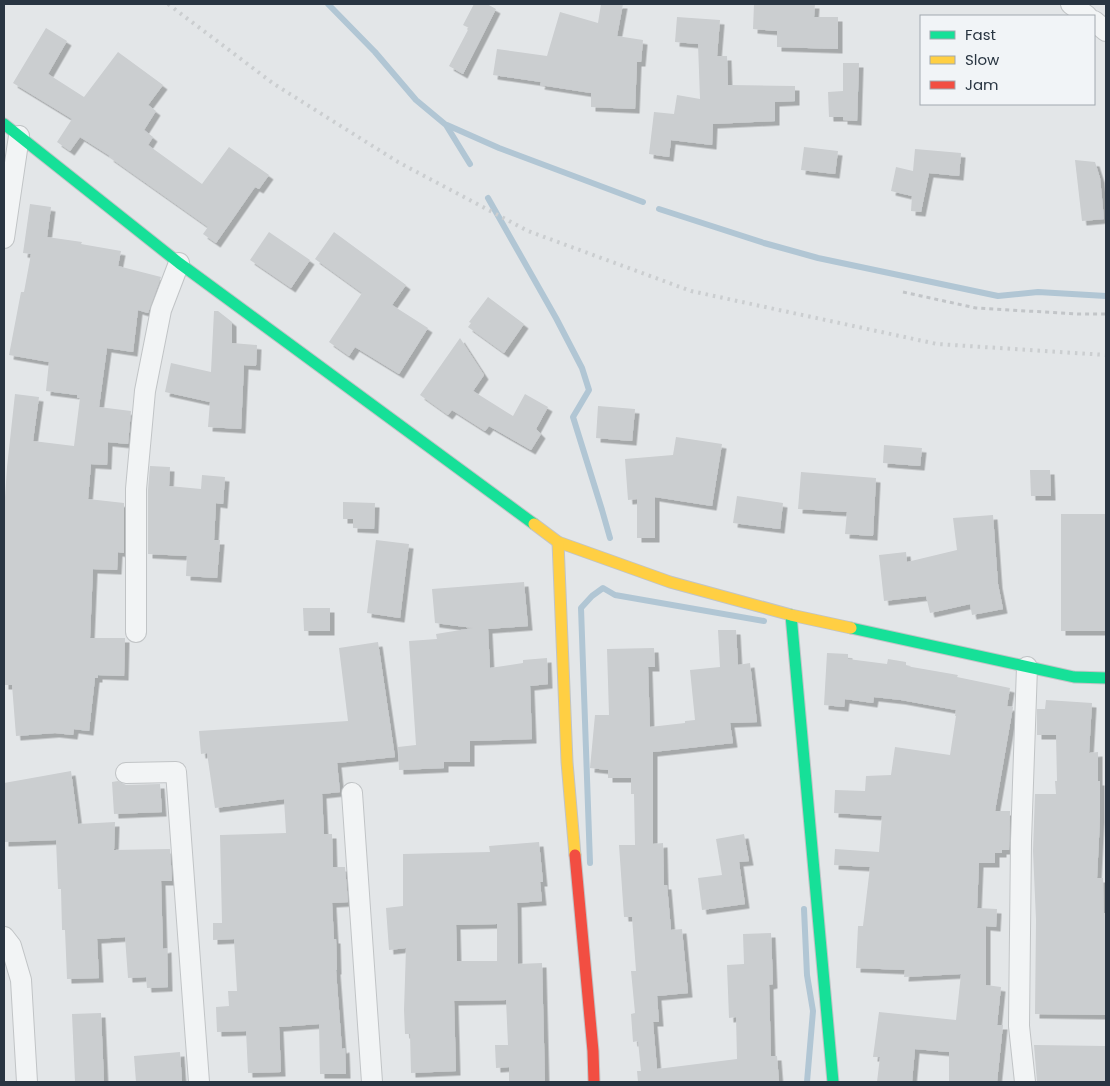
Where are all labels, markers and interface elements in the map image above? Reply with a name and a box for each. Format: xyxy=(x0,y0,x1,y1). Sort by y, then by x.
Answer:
legend xyxy=(920,15,1095,105)
text: Fast xyxy=(965,24,996,45)
text: Slow xyxy=(965,49,1000,70)
text: Jam xyxy=(965,74,999,95)

